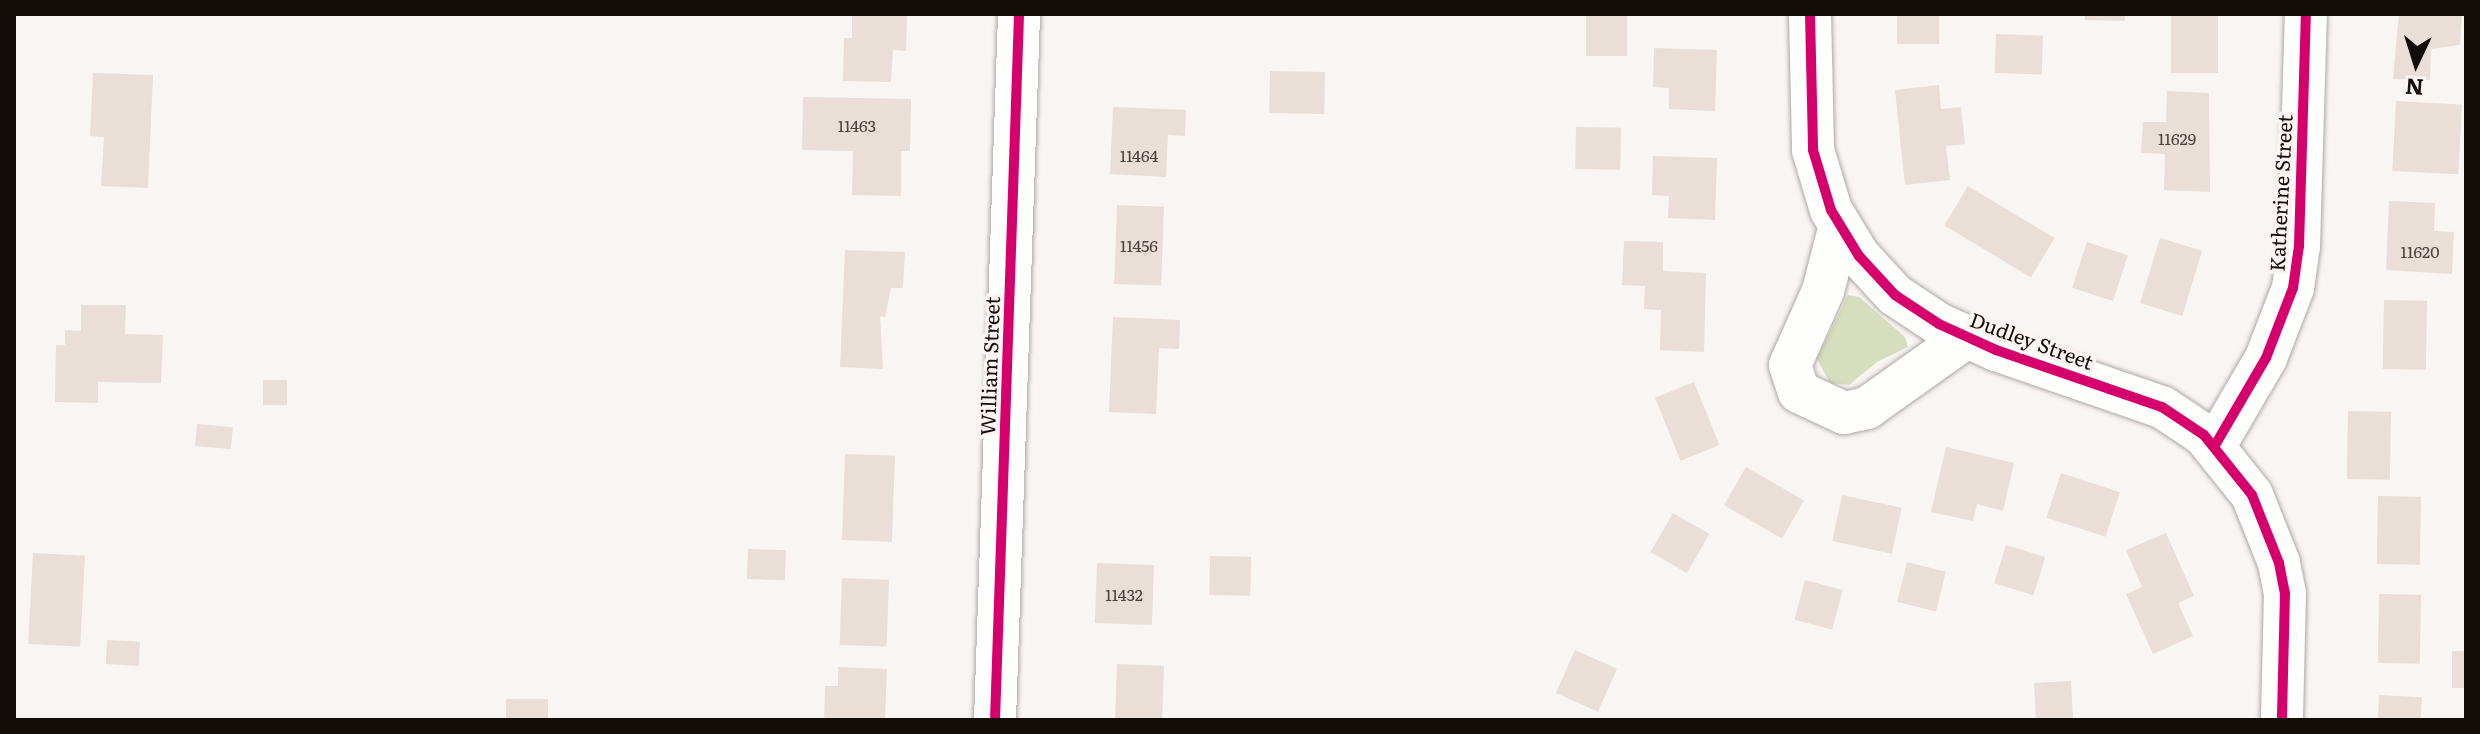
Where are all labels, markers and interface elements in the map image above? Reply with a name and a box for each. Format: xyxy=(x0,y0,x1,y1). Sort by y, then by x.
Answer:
north arrow xyxy=(2376,24,2456,104)
text: N xyxy=(2404,71,2425,106)
street label: Katherine Street xyxy=(2264,114,2296,272)
house number: 11463 xyxy=(838,115,876,135)
house number: 11629 xyxy=(2158,128,2196,148)
house number: 11464 xyxy=(1120,145,1158,165)
house number: 11456 xyxy=(1120,235,1158,255)
house number: 11620 xyxy=(2401,241,2439,261)
street label: William Street xyxy=(975,296,1003,436)
street label: Dudley Street xyxy=(1967,307,2097,373)
house number: 11432 xyxy=(1105,584,1143,604)

